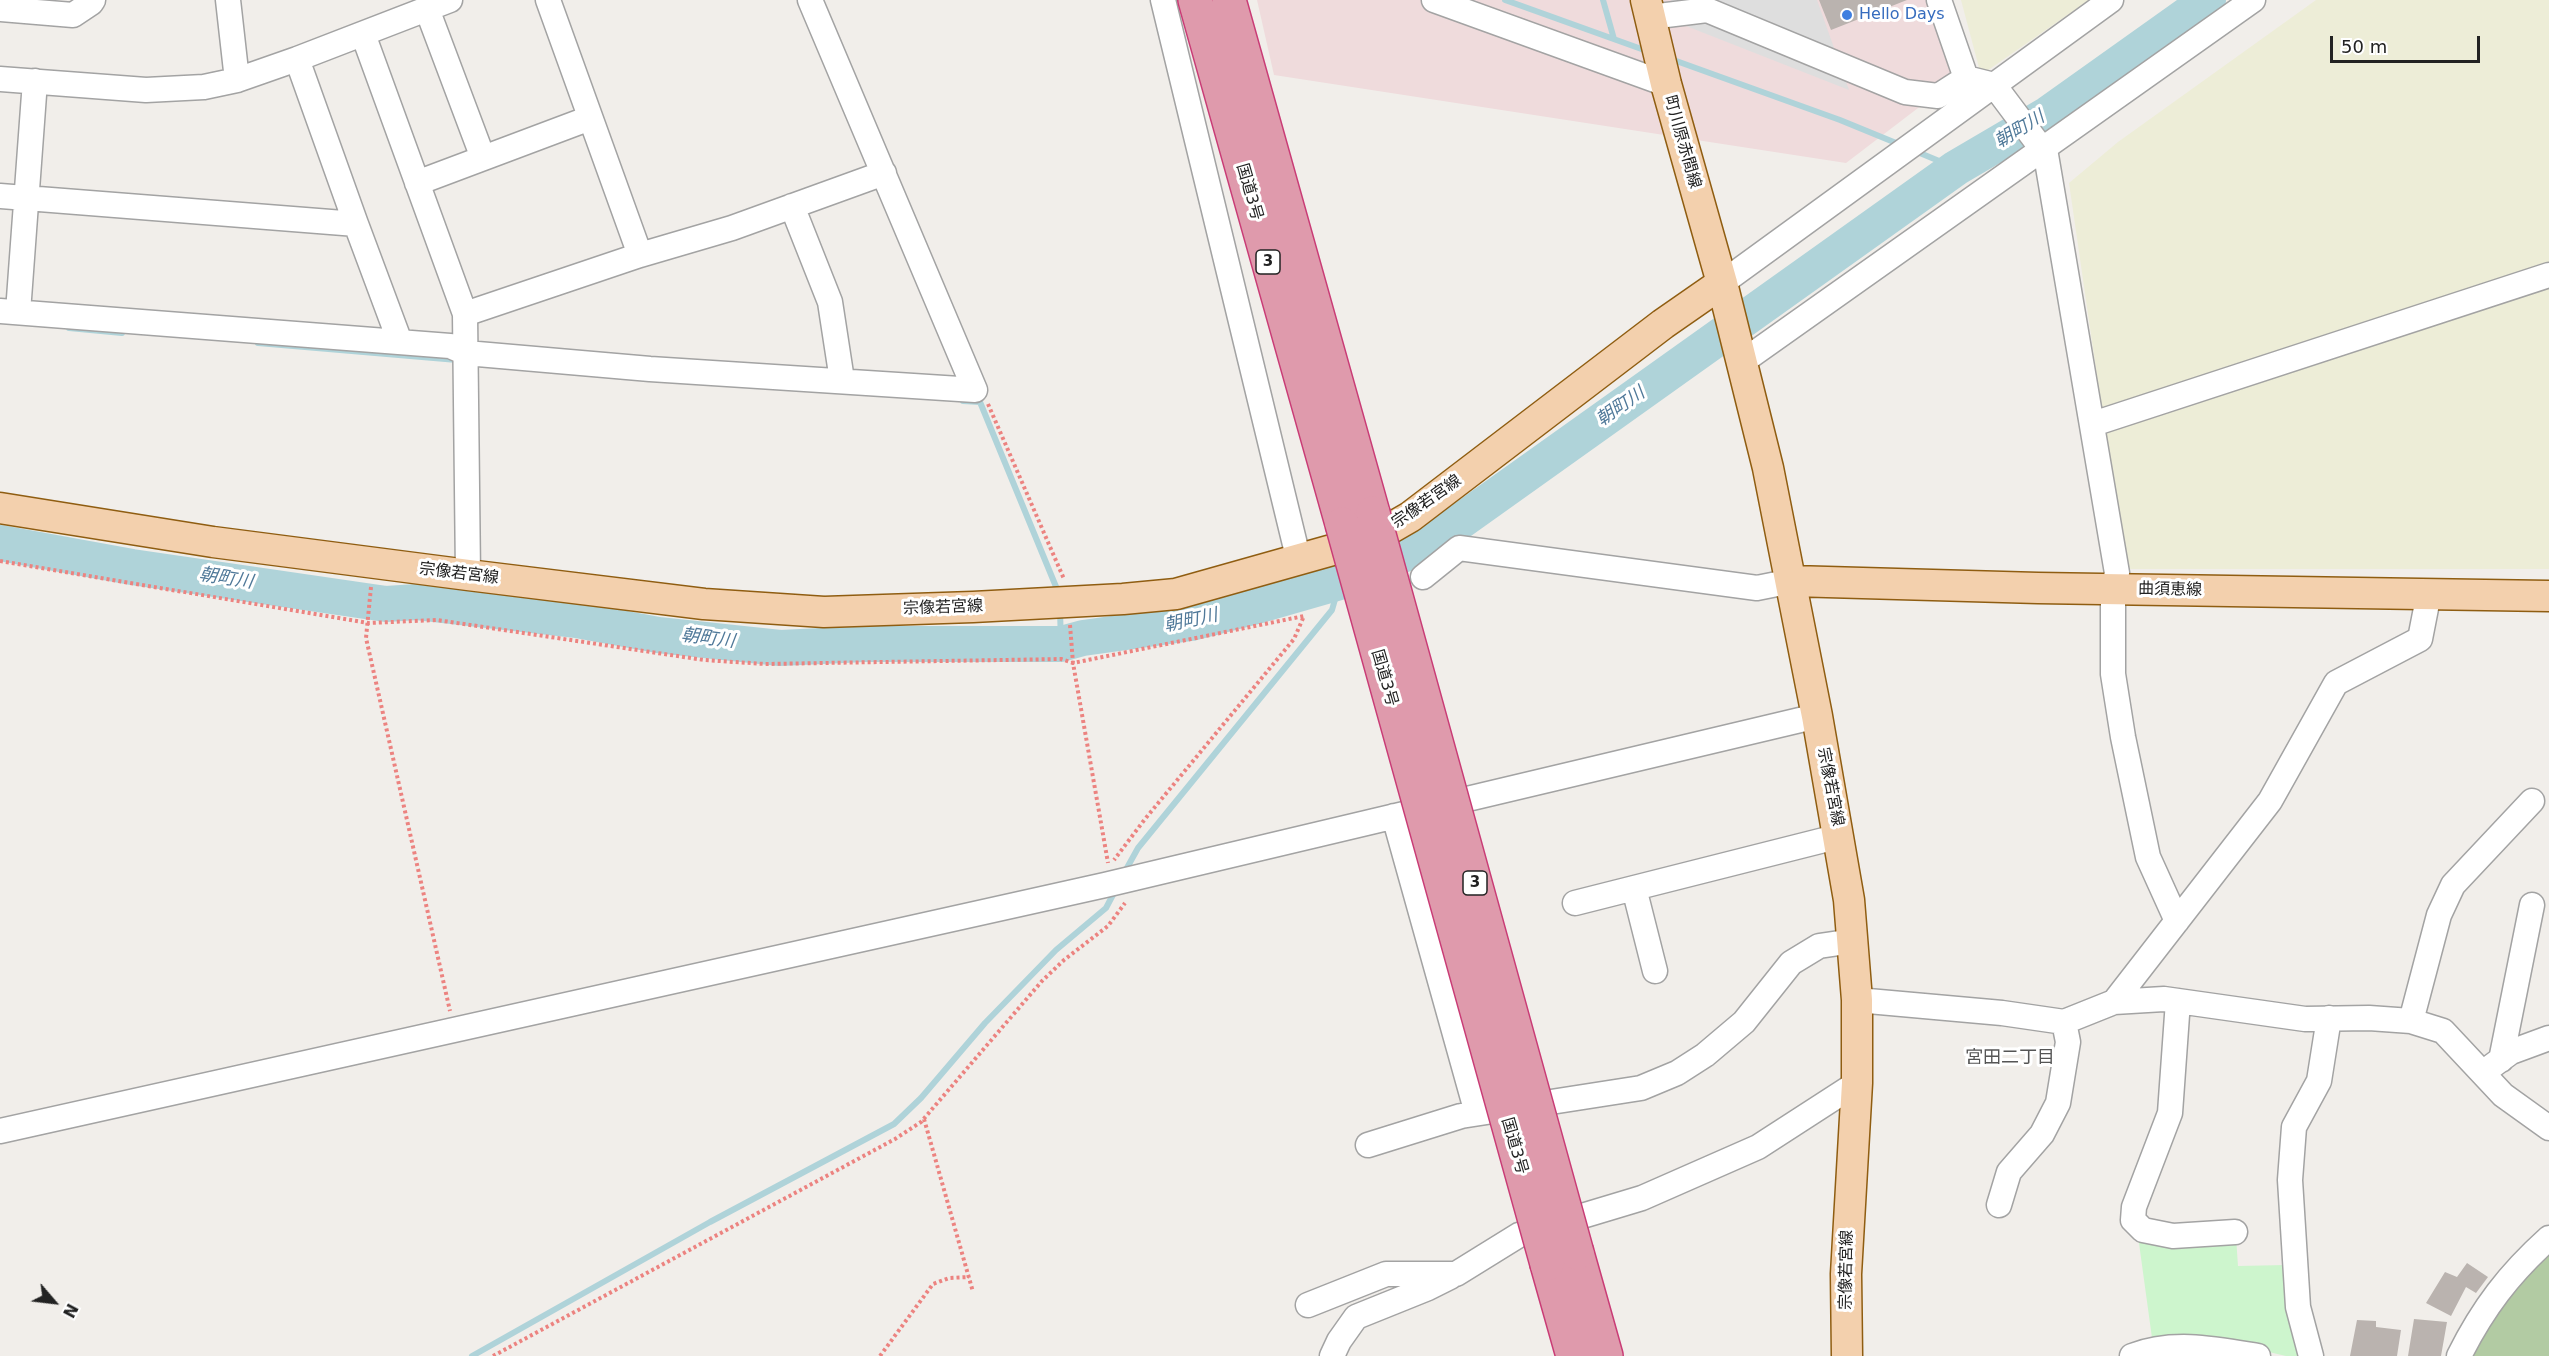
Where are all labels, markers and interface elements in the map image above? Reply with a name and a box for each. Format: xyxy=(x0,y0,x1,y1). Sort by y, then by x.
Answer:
place label: Hello Days xyxy=(1859,5,1945,25)
marker: Hello Days xyxy=(1840,8,1854,22)
scale bar xyxy=(2333,24,2483,62)
text: 50 m xyxy=(2341,36,2387,57)
street label: 町川原赤間線 xyxy=(1660,93,1704,191)
water label: 朝町川 xyxy=(1991,107,2049,153)
street label: 国道3号 xyxy=(1232,161,1266,223)
road number: 3 xyxy=(1256,250,1280,274)
water label: 朝町川 xyxy=(1593,383,1649,431)
street label: 宗像若宮線 xyxy=(1389,471,1465,533)
street label: 宗像若宮線 xyxy=(418,560,500,588)
water label: 朝町川 xyxy=(198,564,254,594)
street label: 曲須恵線 xyxy=(2138,580,2202,600)
street label: 宗像若宮線 xyxy=(903,597,983,619)
water label: 朝町川 xyxy=(1162,605,1220,637)
water label: 朝町川 xyxy=(680,625,736,653)
street label: 国道3号 xyxy=(1367,647,1401,709)
street label: 宗像若宮線 xyxy=(1813,746,1847,828)
road number: 3 xyxy=(1463,871,1487,895)
district label: 宮田二丁目 xyxy=(1965,1047,2055,1069)
street label: 国道3号 xyxy=(1497,1115,1531,1177)
street label: 宗像若宮線 xyxy=(1837,1230,1857,1310)
north arrow xyxy=(24,1272,84,1332)
text: N xyxy=(59,1300,82,1321)

